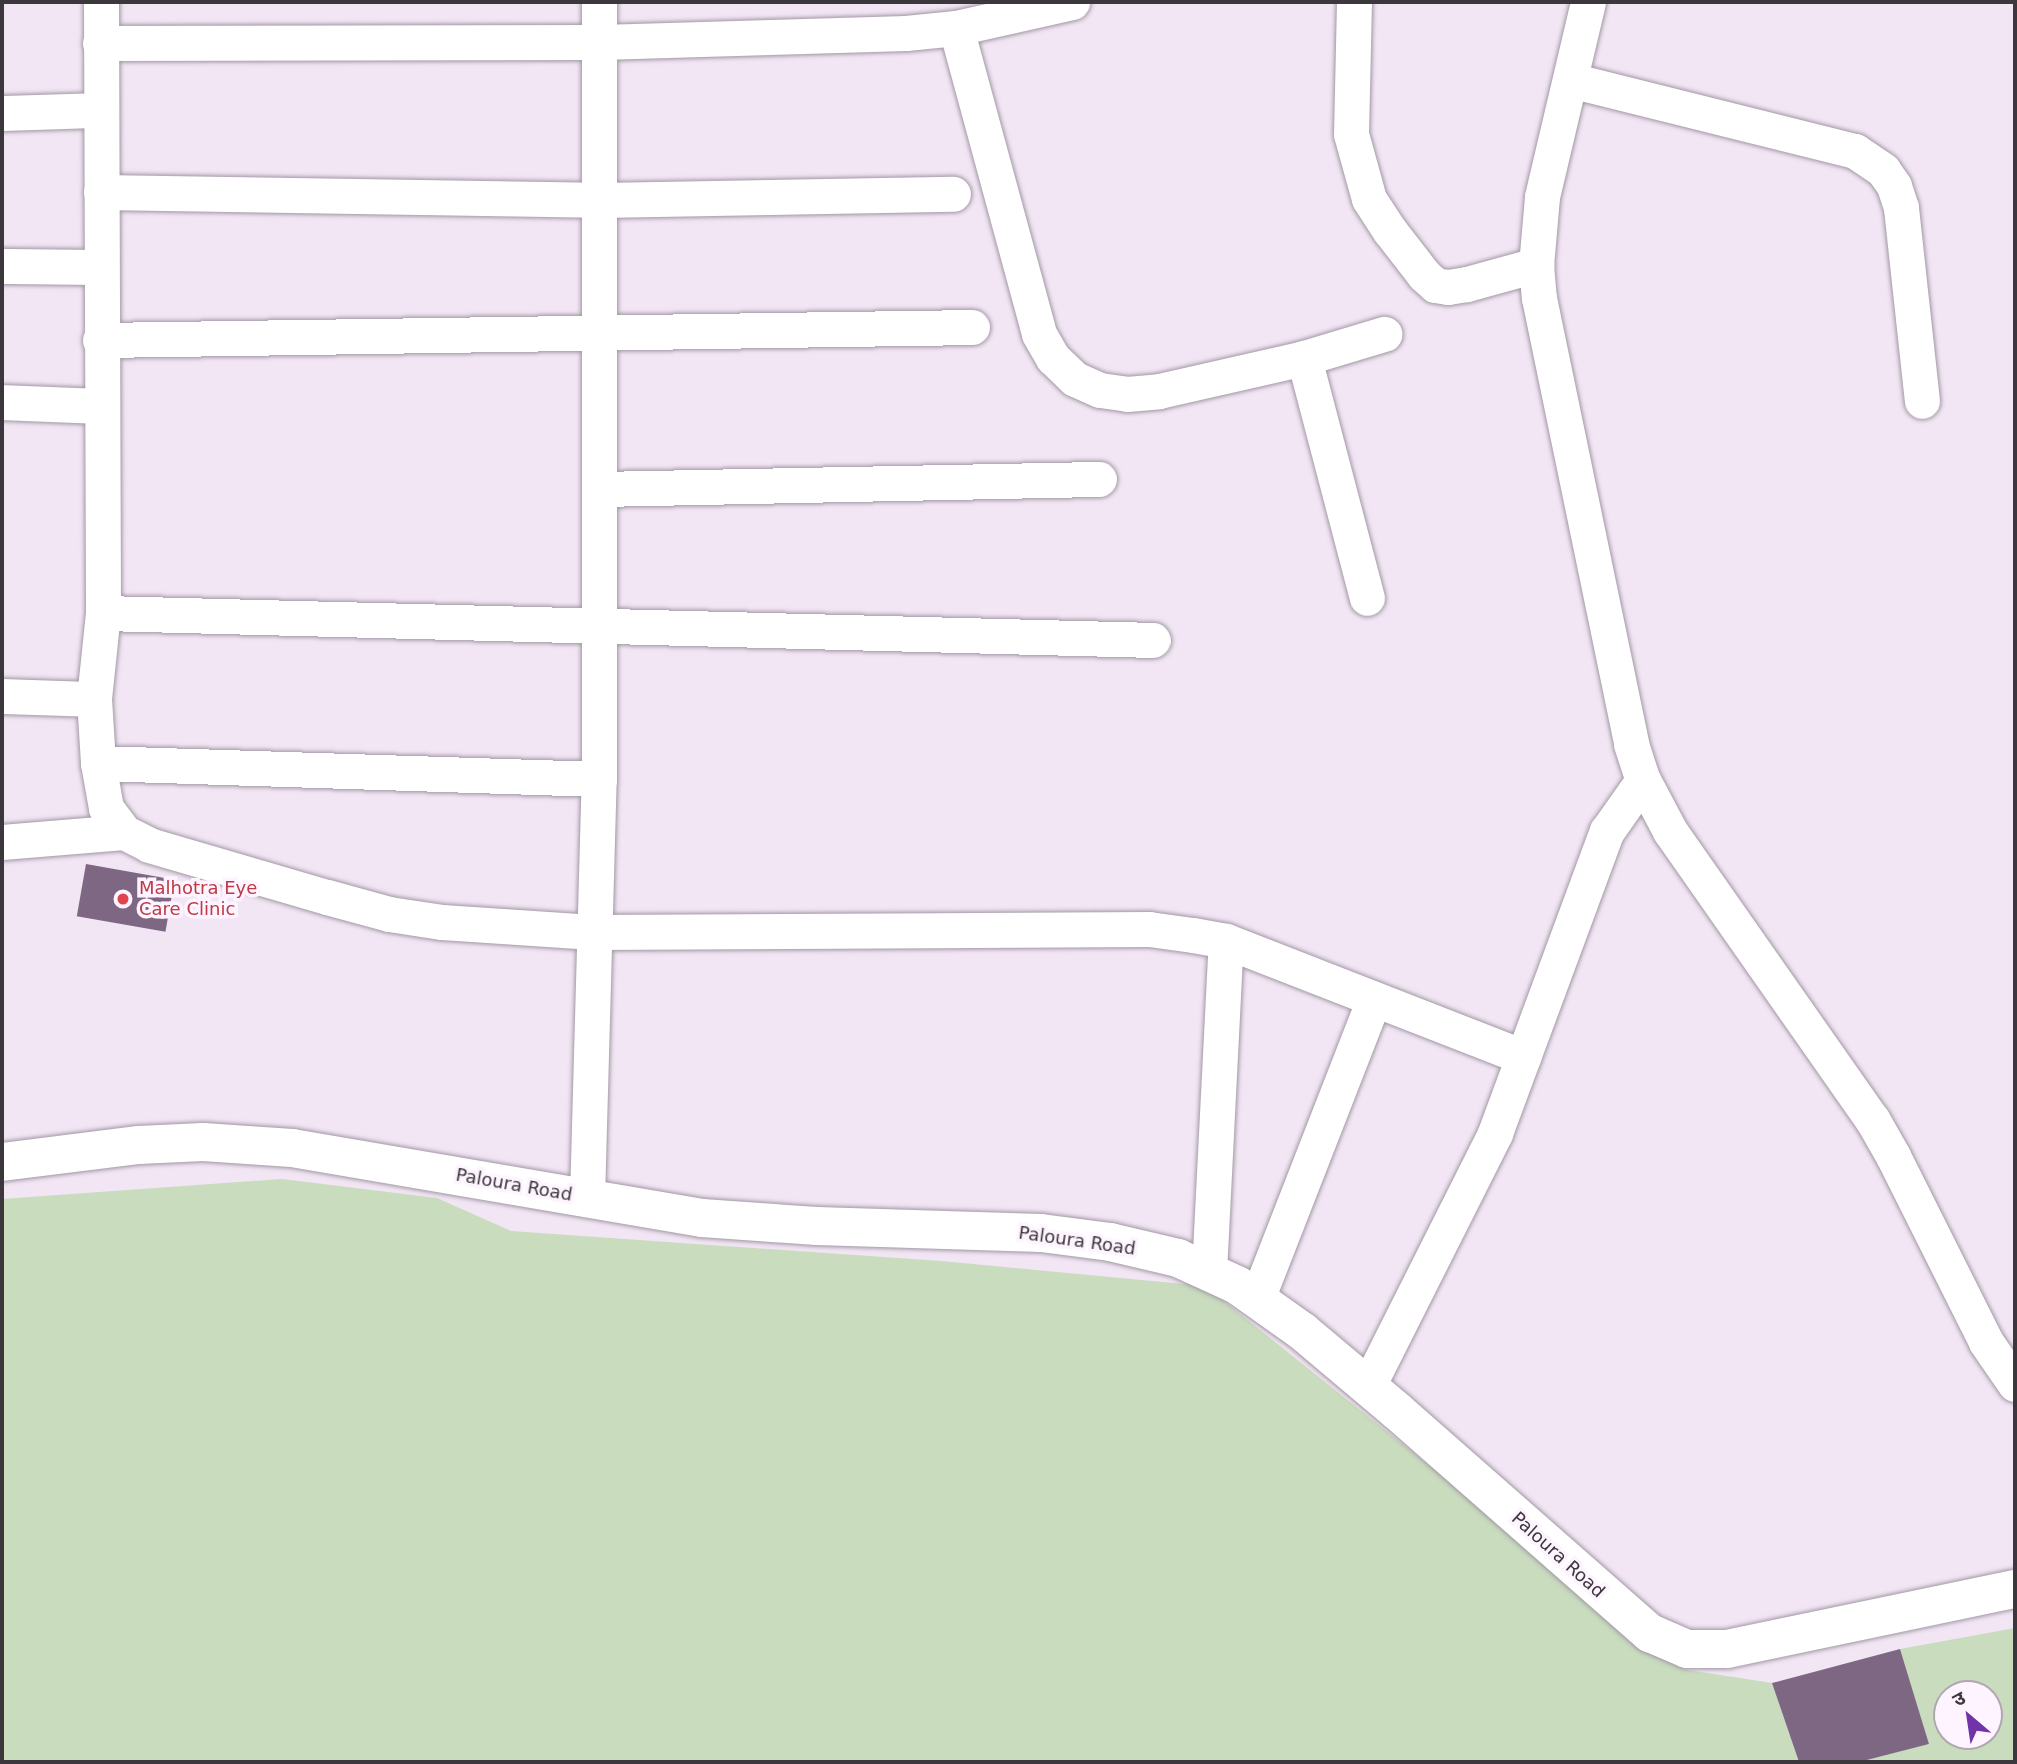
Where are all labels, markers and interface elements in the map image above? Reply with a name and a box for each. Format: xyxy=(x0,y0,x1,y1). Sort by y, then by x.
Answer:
place label: Malhotra Eye Care Clinic xyxy=(139,878,257,920)
marker: Malhotra Eye Care Clinic xyxy=(113,889,133,909)
street label: Paloura Road xyxy=(454,1164,574,1206)
street label: Paloura Road xyxy=(1017,1222,1137,1260)
street label: Paloura Road xyxy=(1507,1508,1609,1602)
north arrow xyxy=(1933,1680,2003,1750)
text: उ xyxy=(1949,1686,1969,1711)

